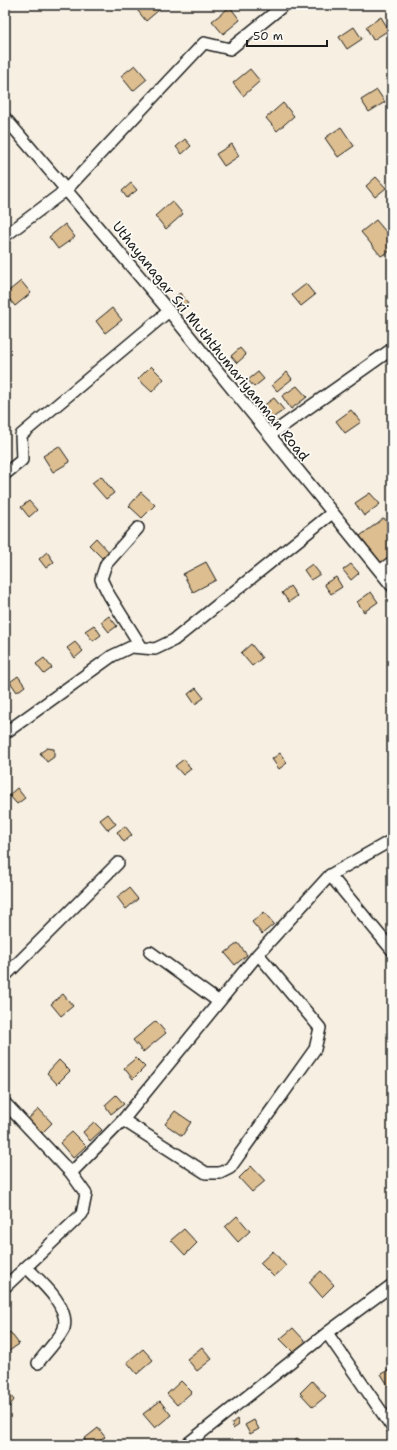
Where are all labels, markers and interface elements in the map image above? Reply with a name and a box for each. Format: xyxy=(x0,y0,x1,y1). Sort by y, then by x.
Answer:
scale bar xyxy=(247,22,327,48)
text: 50 m xyxy=(253,28,283,44)
street label: Uthayanagar Sri Muththumariyamman Road xyxy=(109,218,313,465)

